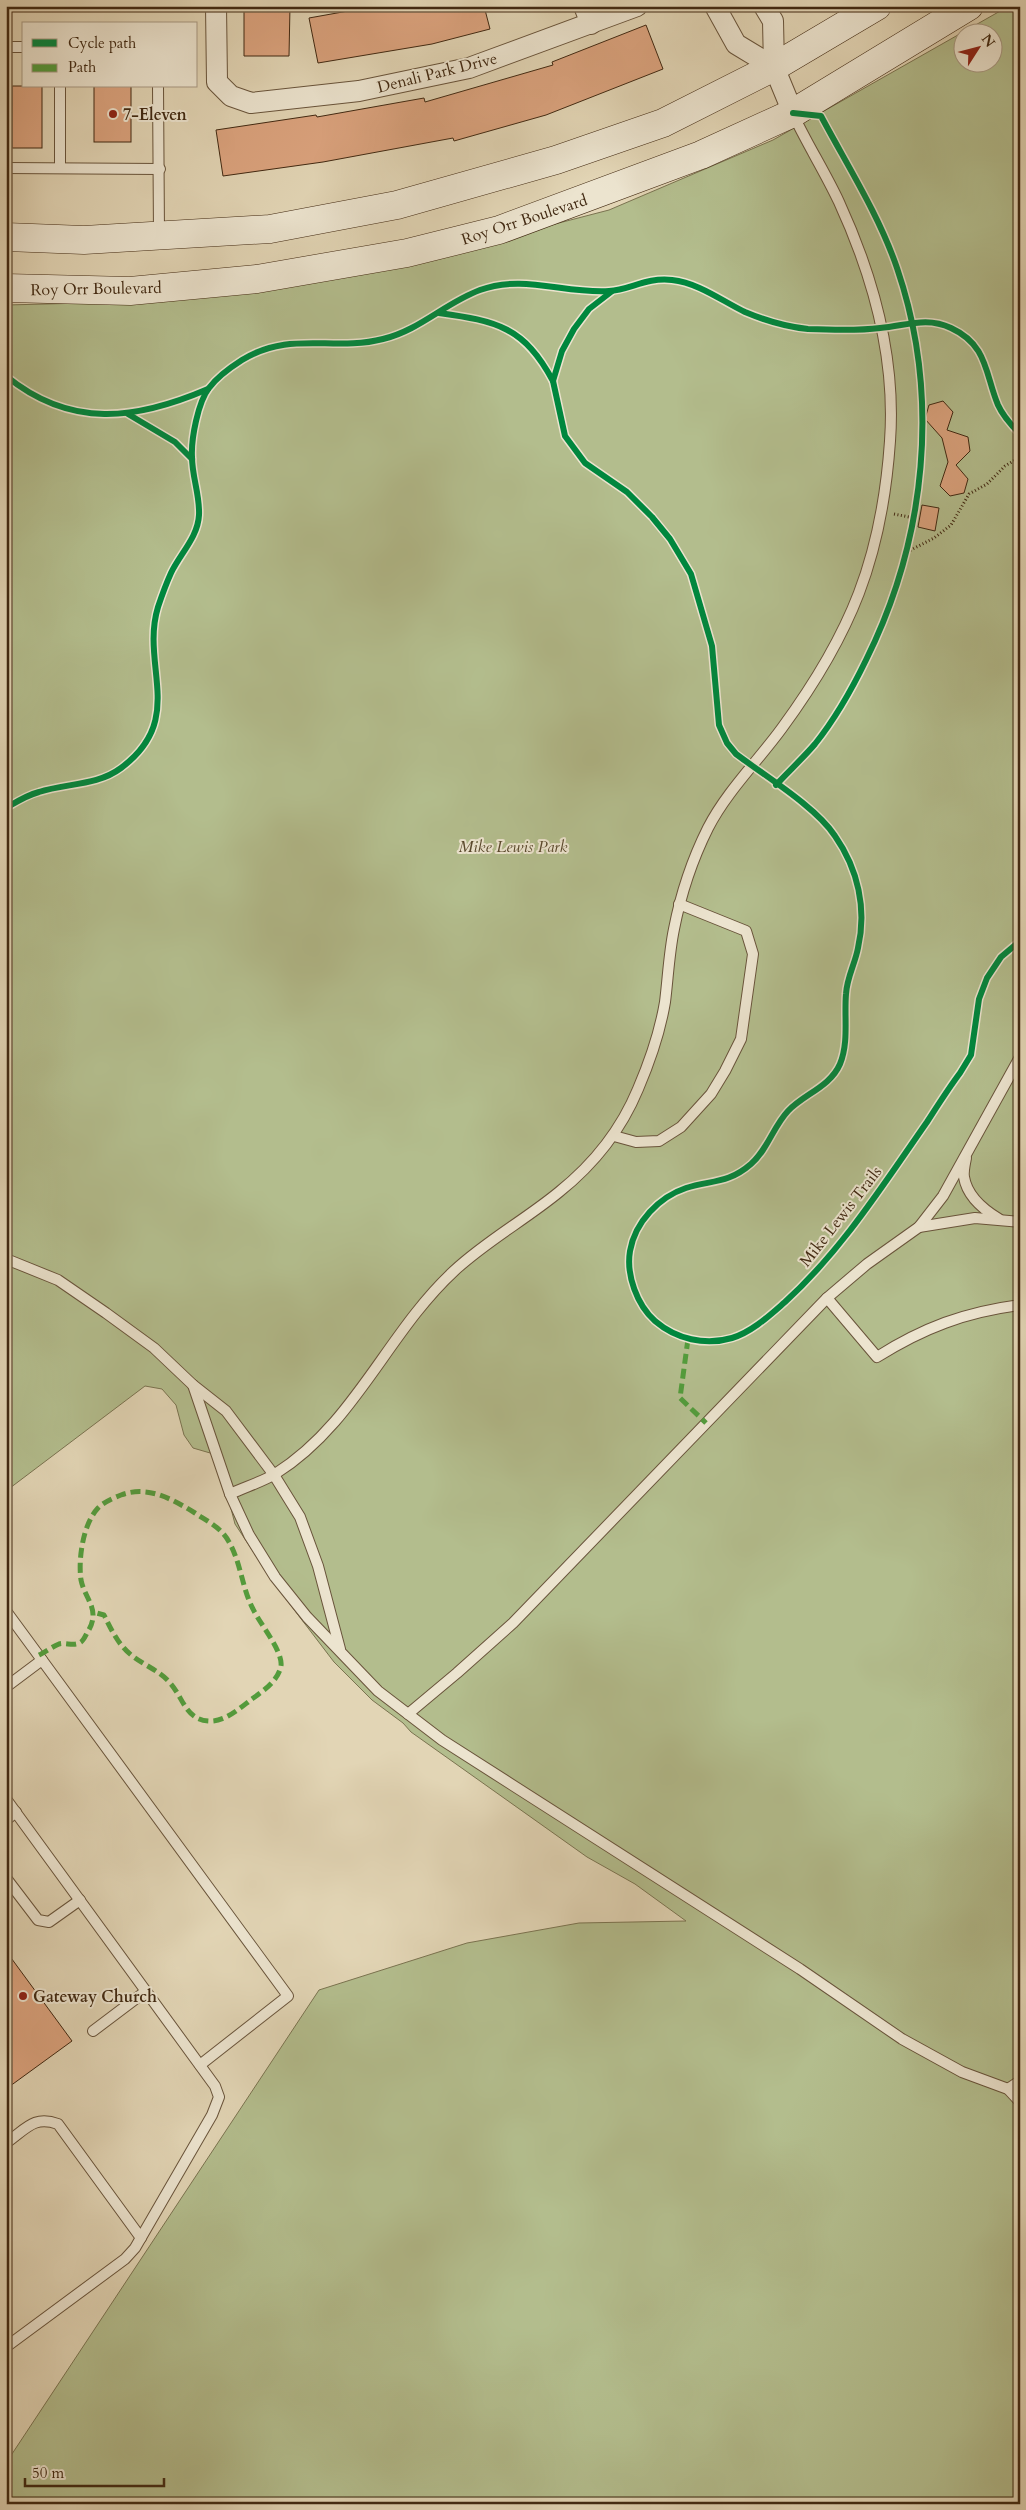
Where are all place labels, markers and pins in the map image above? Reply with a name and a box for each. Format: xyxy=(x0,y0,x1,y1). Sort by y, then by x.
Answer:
place label: 7-Eleven xyxy=(123,104,187,126)
marker: 7-Eleven xyxy=(107,108,119,120)
place label: Gateway Church xyxy=(33,1986,157,2008)
marker: Gateway Church xyxy=(17,1990,29,2002)

